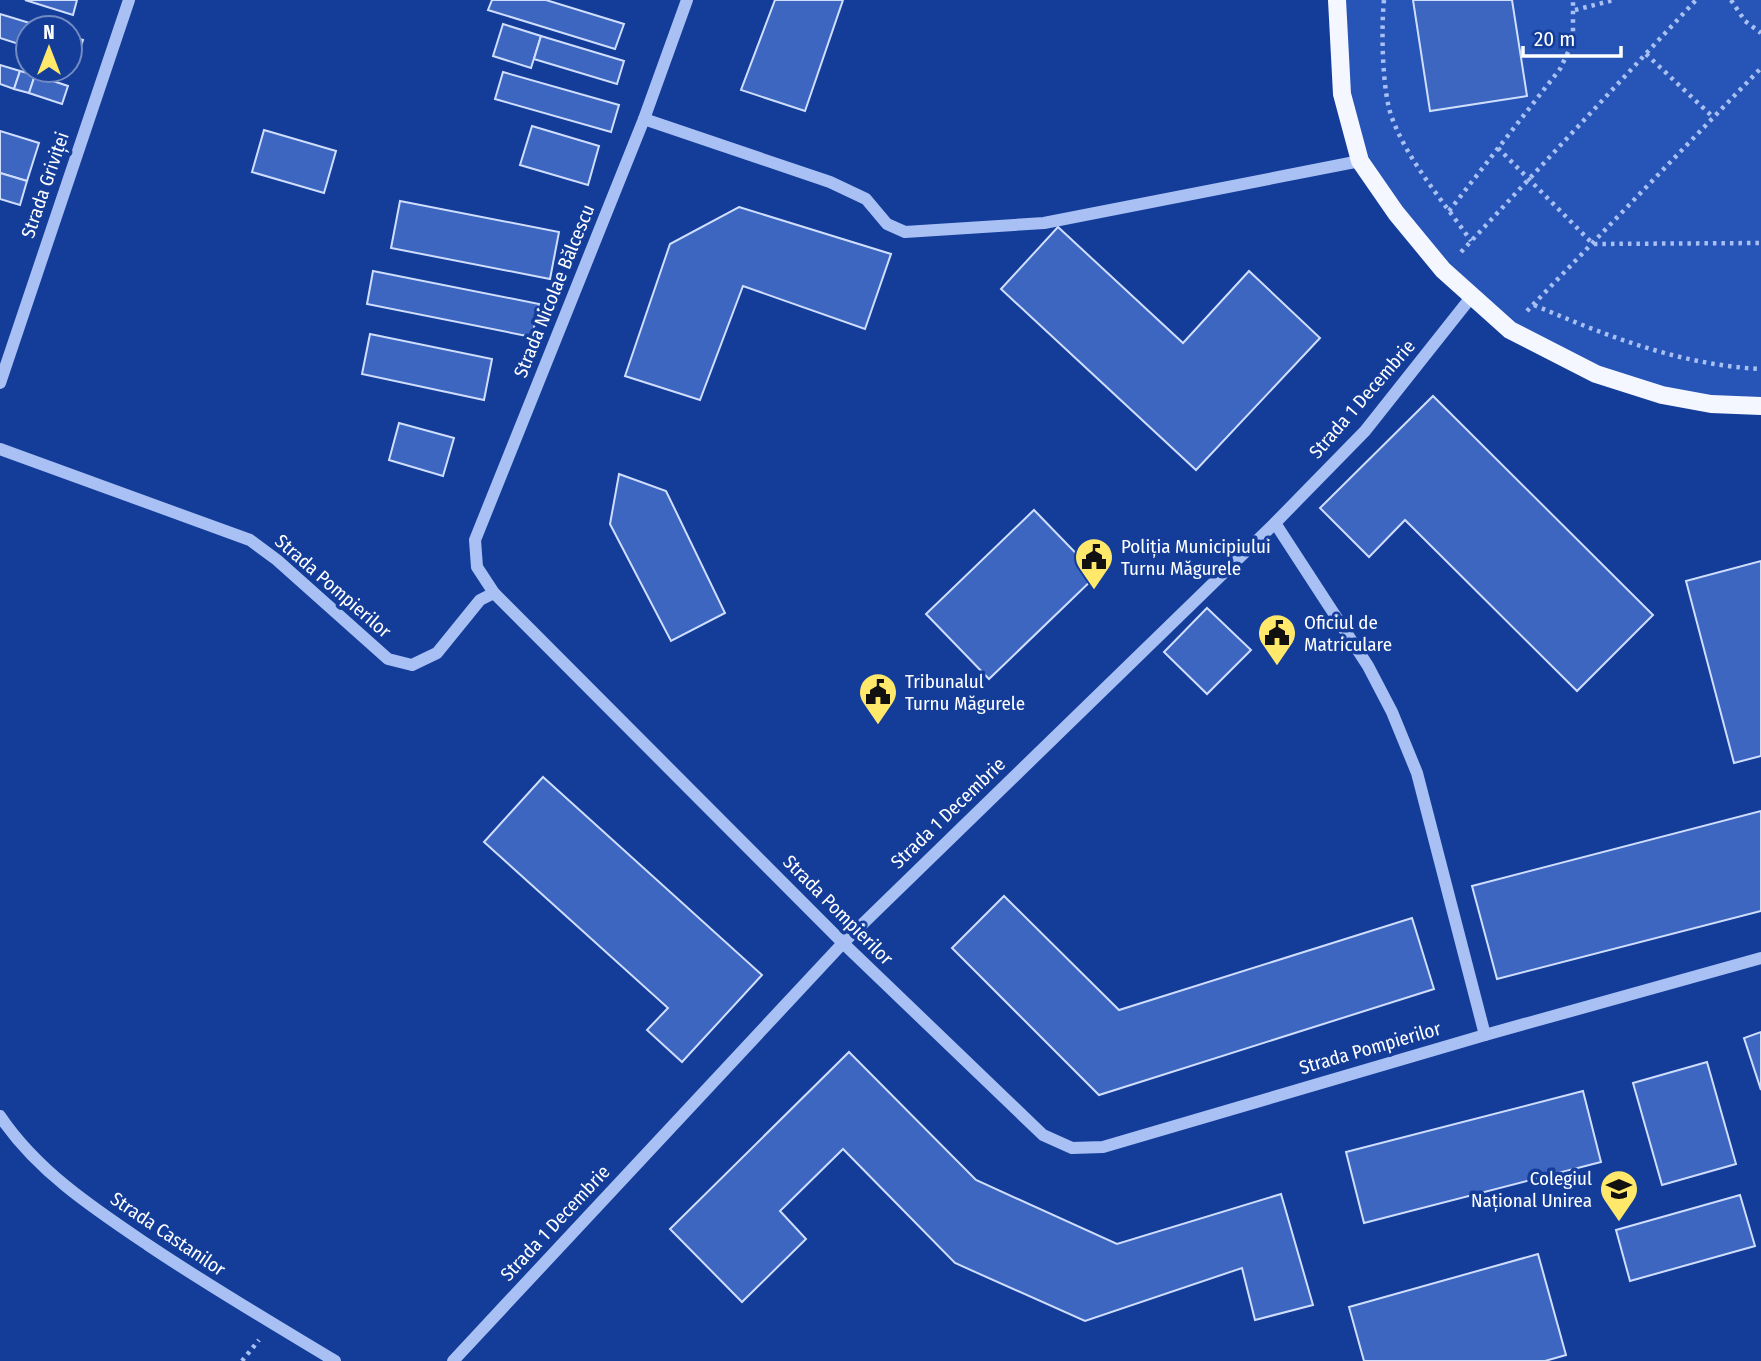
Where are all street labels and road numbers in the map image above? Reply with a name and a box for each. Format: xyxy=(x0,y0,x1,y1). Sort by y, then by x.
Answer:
street label: Strada Griviței xyxy=(16,129,74,241)
street label: Strada Nicolae Bălcescu xyxy=(509,201,599,381)
street label: Strada 1 Decembrie xyxy=(1304,335,1420,463)
street label: Strada Pompierilor xyxy=(270,529,396,643)
street label: Strada 1 Decembrie xyxy=(886,753,1010,873)
street label: Strada Pompierilor xyxy=(778,850,898,970)
street label: Strada Pompierilor xyxy=(1297,1017,1444,1079)
street label: Strada 1 Decembrie xyxy=(495,1160,615,1286)
street label: Strada Castanilor xyxy=(106,1187,230,1281)

